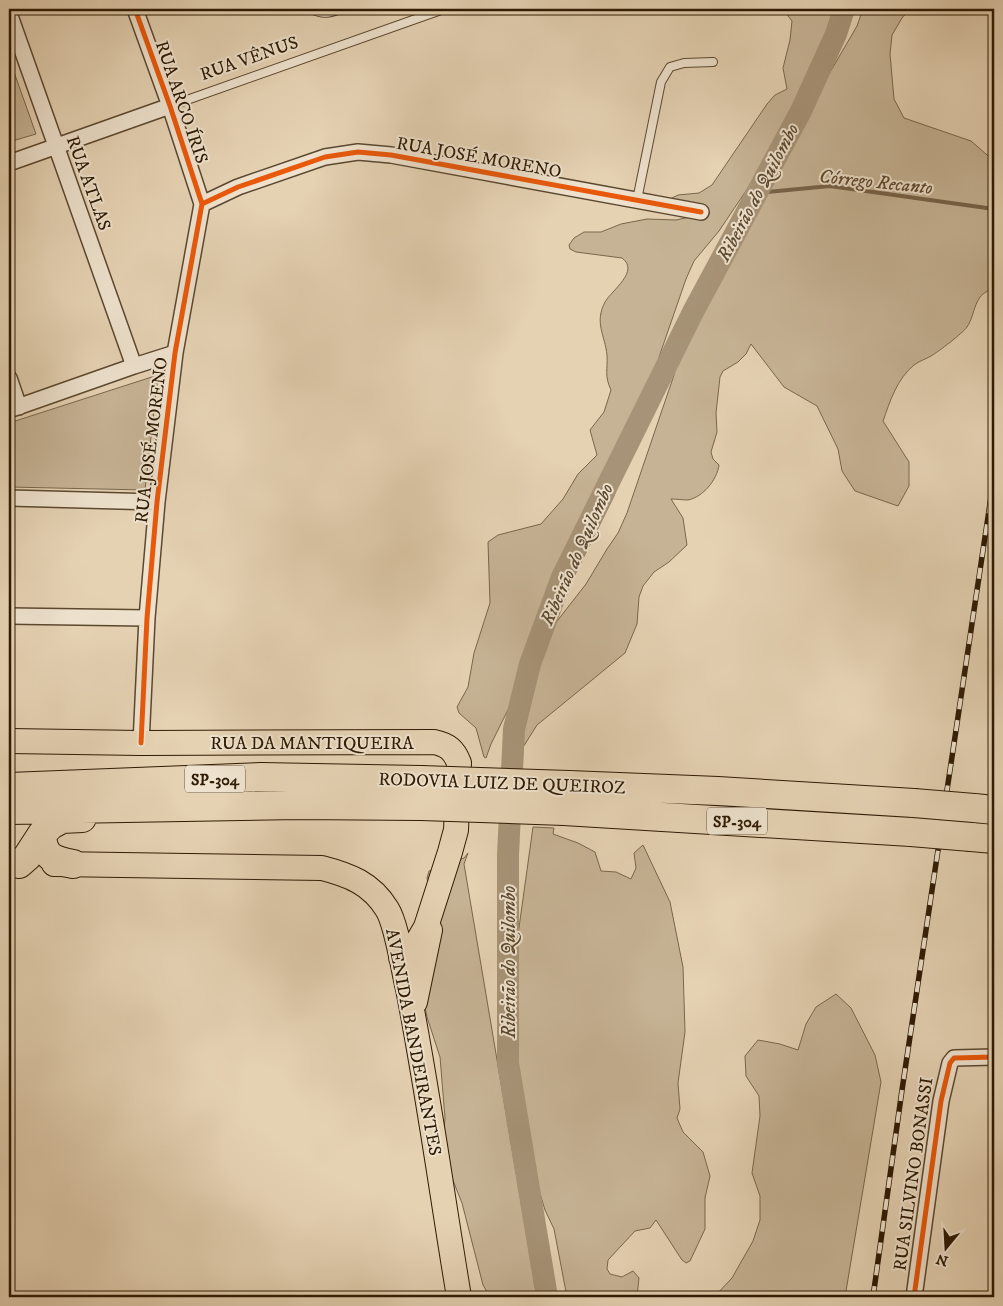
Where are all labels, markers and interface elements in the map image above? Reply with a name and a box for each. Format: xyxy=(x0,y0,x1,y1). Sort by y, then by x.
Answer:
street label: RUA VÊNUS xyxy=(197,32,301,86)
street label: RUA ARCO ÍRIS xyxy=(150,38,213,167)
water label: Ribeirão do Quilombo xyxy=(712,120,804,266)
street label: RUA ATLAS xyxy=(61,133,115,234)
street label: RUA JOSÉ MORENO xyxy=(395,133,563,183)
water label: Córrego Recanto xyxy=(818,165,934,200)
street label: RUA JOSÉ MORENO xyxy=(131,356,173,524)
water label: Ribeirão do Quilombo xyxy=(535,480,619,630)
street label: RUA DA MANTIQUEIRA xyxy=(210,733,414,755)
road number: SP-304 xyxy=(185,766,245,792)
street label: RODOVIA LUIZ DE QUEIROZ xyxy=(378,769,626,799)
road number: SP-304 xyxy=(707,808,767,834)
water label: Ribeirão do Quilombo xyxy=(498,886,521,1039)
street label: AVENIDA BANDEIRANTES xyxy=(380,927,446,1158)
street label: RUA SILVINO BONASSI xyxy=(890,1076,938,1272)
north arrow xyxy=(920,1224,970,1274)
text: N xyxy=(934,1249,951,1270)

